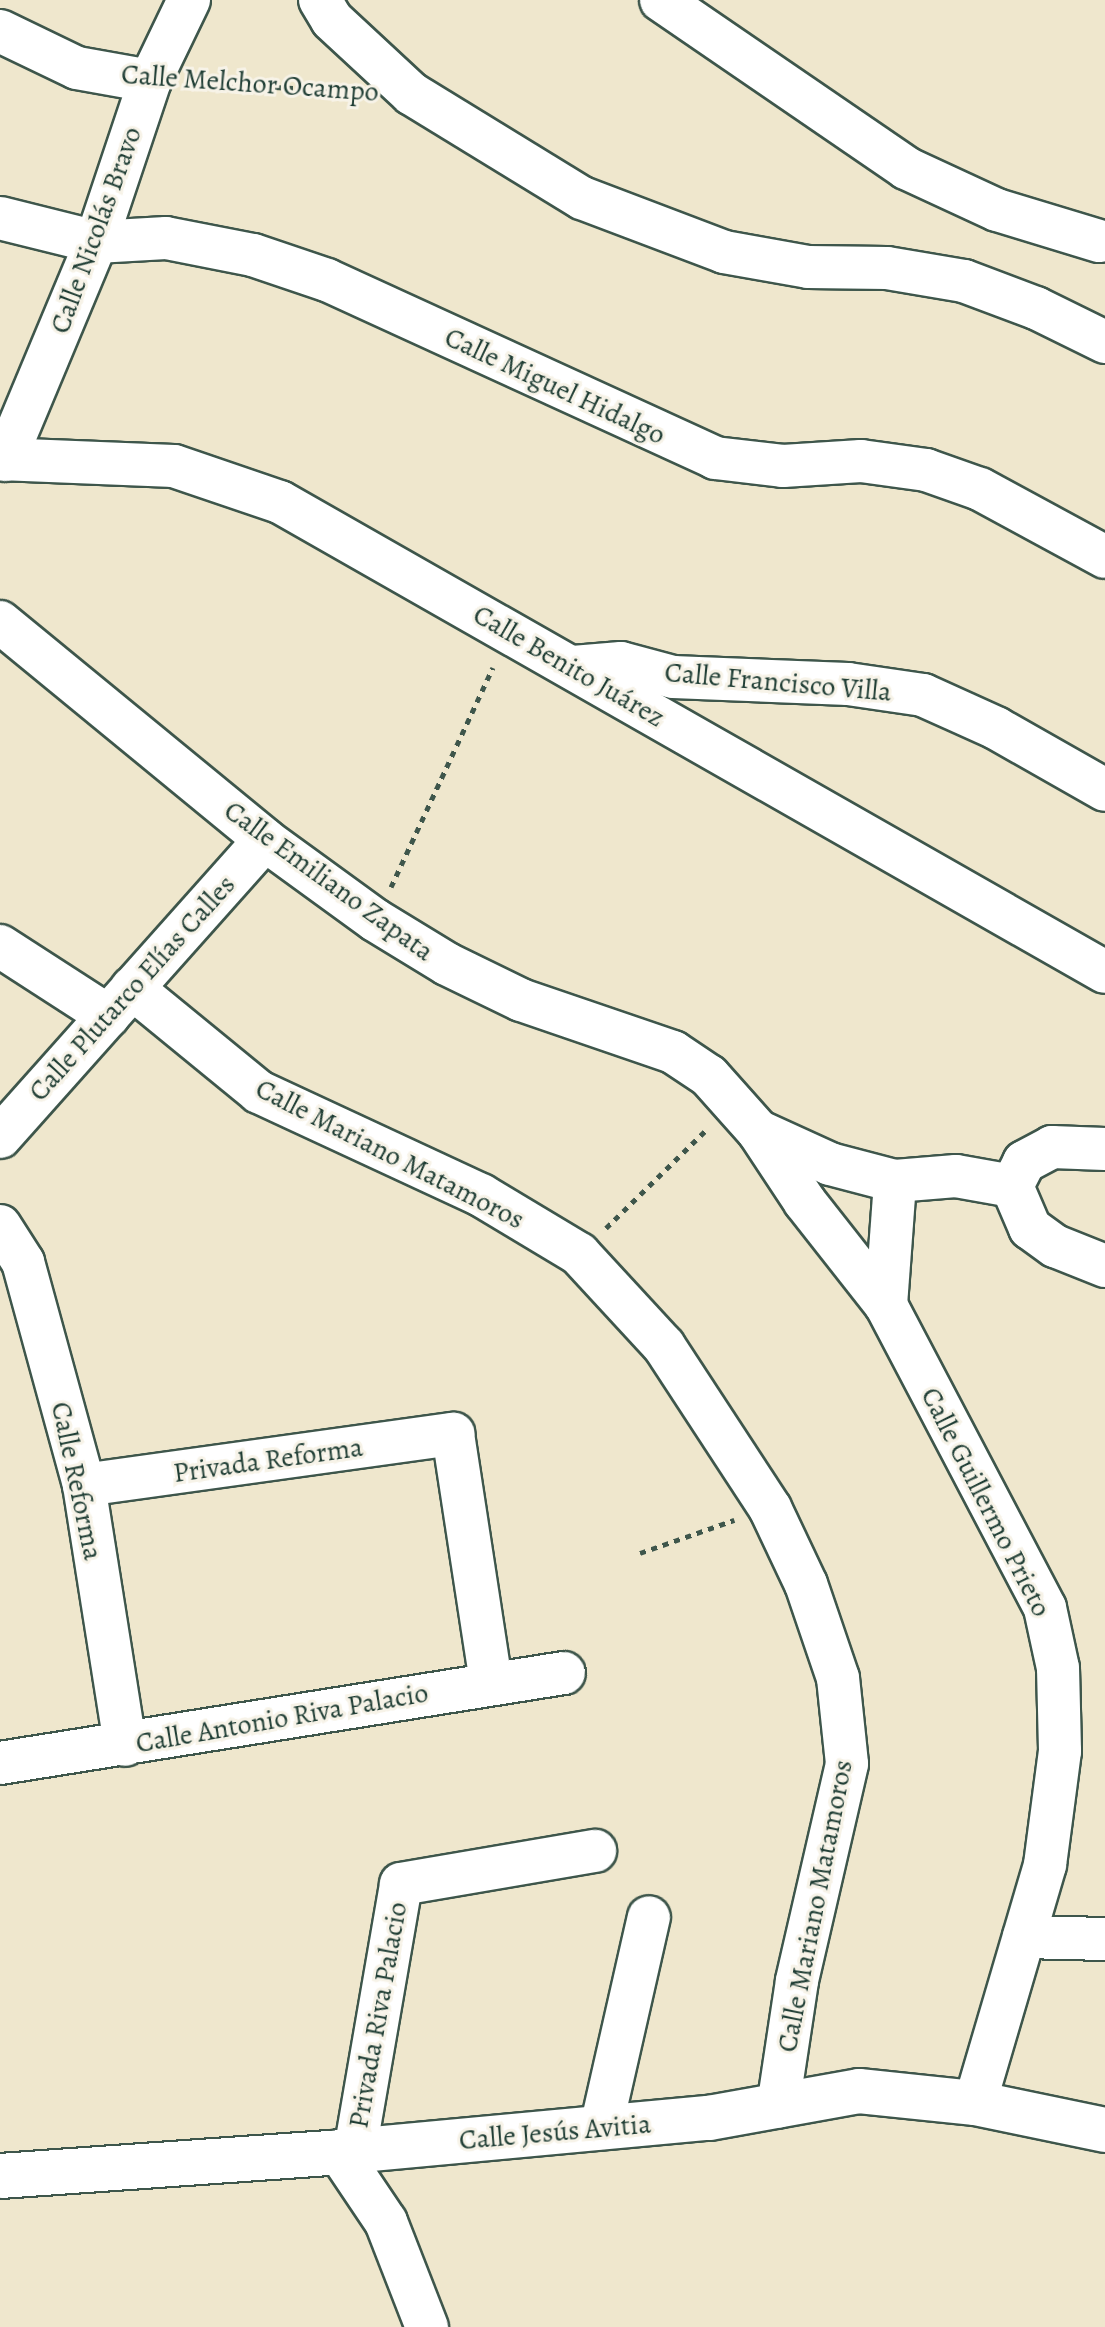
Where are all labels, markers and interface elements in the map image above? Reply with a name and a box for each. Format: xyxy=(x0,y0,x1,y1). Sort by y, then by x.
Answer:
street label: Calle Melchor Ocampo xyxy=(120,57,380,109)
street label: Calle Nicolás Bravo xyxy=(43,122,149,338)
street label: Calle Miguel Hidalgo xyxy=(439,320,671,452)
street label: Calle Benito Juárez xyxy=(467,598,671,734)
street label: Calle Francisco Villa xyxy=(663,655,893,709)
street label: Calle Emiliano Zapata xyxy=(218,794,440,968)
street label: Calle Plutarco Elías Calles xyxy=(22,868,242,1108)
street label: Calle Mariano Matamoros xyxy=(250,1072,530,1236)
street label: Calle Guillermo Prieto xyxy=(914,1382,1058,1622)
street label: Calle Reforma xyxy=(44,1399,110,1563)
street label: Privada Reforma xyxy=(171,1430,365,1490)
street label: Calle Antonio Riva Palacio xyxy=(133,1676,431,1760)
street label: Calle Mariano Matamoros xyxy=(770,1757,860,2055)
street label: Privada Riva Palacio xyxy=(342,1899,414,2131)
street label: Calle Jesús Avitia xyxy=(458,2107,652,2157)

